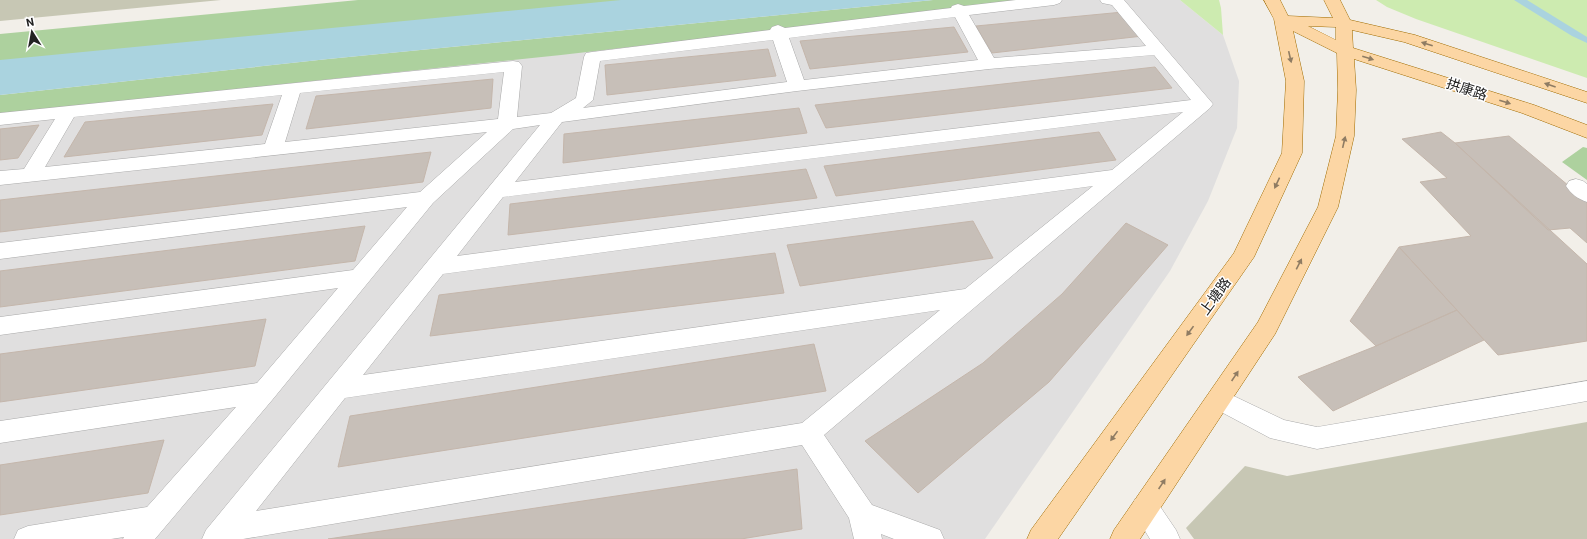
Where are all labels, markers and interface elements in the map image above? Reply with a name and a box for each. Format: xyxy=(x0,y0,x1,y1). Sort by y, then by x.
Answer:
north arrow xyxy=(12,12,52,52)
text: N xyxy=(25,16,35,30)
one-way arrow xyxy=(1420,41,1432,47)
one-way arrow xyxy=(1288,51,1294,63)
one-way arrow xyxy=(1362,55,1374,61)
street label: 拱康路 xyxy=(1445,75,1489,103)
one-way arrow xyxy=(1544,82,1556,88)
one-way arrow xyxy=(1500,99,1512,105)
one-way arrow xyxy=(1341,136,1347,148)
one-way arrow xyxy=(1274,178,1280,189)
one-way arrow xyxy=(1296,258,1303,269)
street label: 上塘路 xyxy=(1196,274,1234,318)
one-way arrow xyxy=(1186,325,1194,336)
one-way arrow xyxy=(1231,371,1239,381)
one-way arrow xyxy=(1110,431,1118,442)
one-way arrow xyxy=(1158,478,1166,489)

